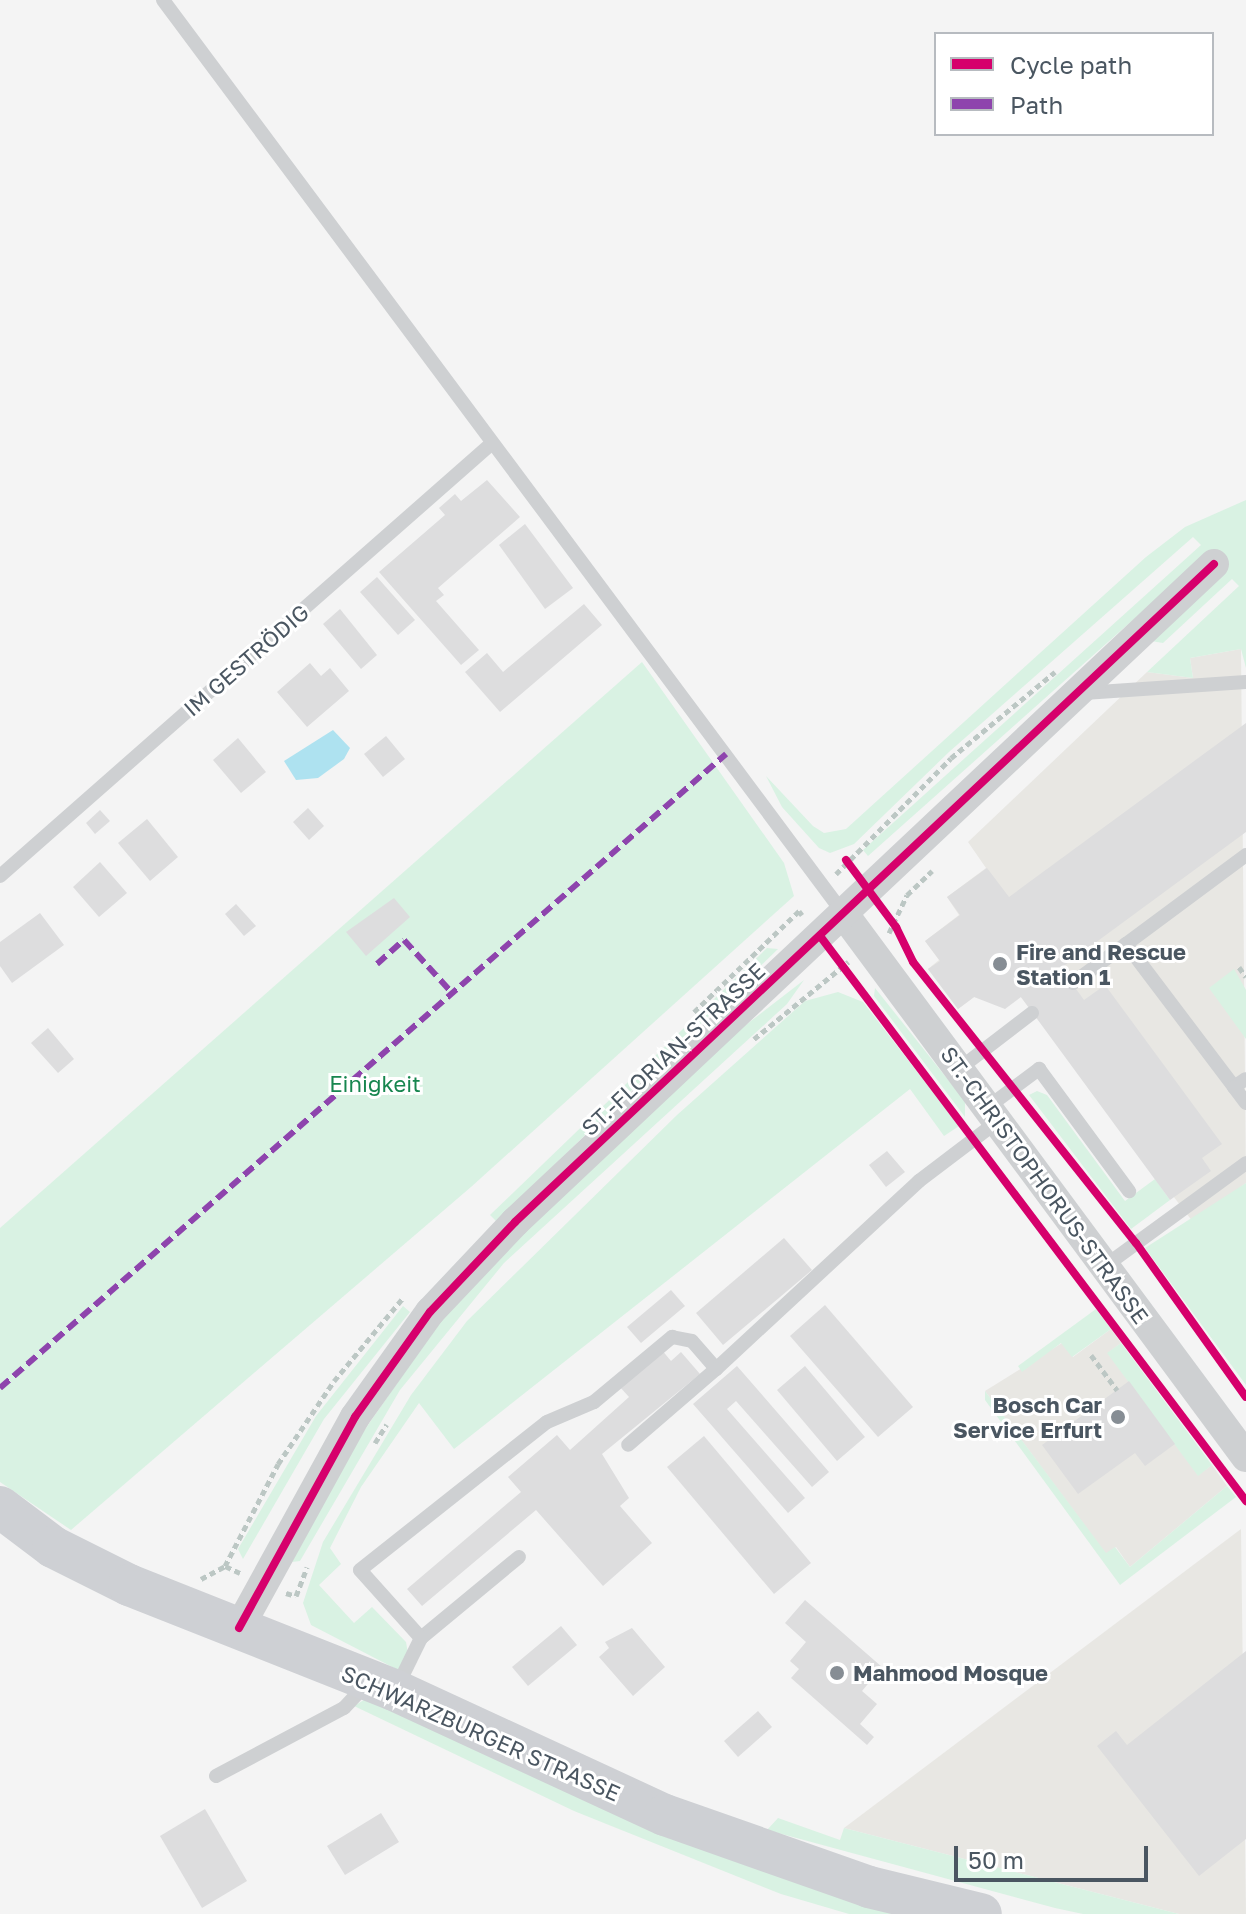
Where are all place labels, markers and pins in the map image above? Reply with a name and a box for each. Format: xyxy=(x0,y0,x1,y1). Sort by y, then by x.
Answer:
place label: Fire and Rescue Station 1 xyxy=(1016,938,1186,990)
marker: Fire and Rescue Station 1 xyxy=(991,955,1009,973)
place label: Bosch Car Service Erfurt xyxy=(953,1391,1102,1442)
marker: Bosch Car Service Erfurt xyxy=(1109,1408,1127,1426)
place label: Mahmood Mosque xyxy=(853,1660,1048,1686)
marker: Mahmood Mosque xyxy=(828,1664,846,1682)

